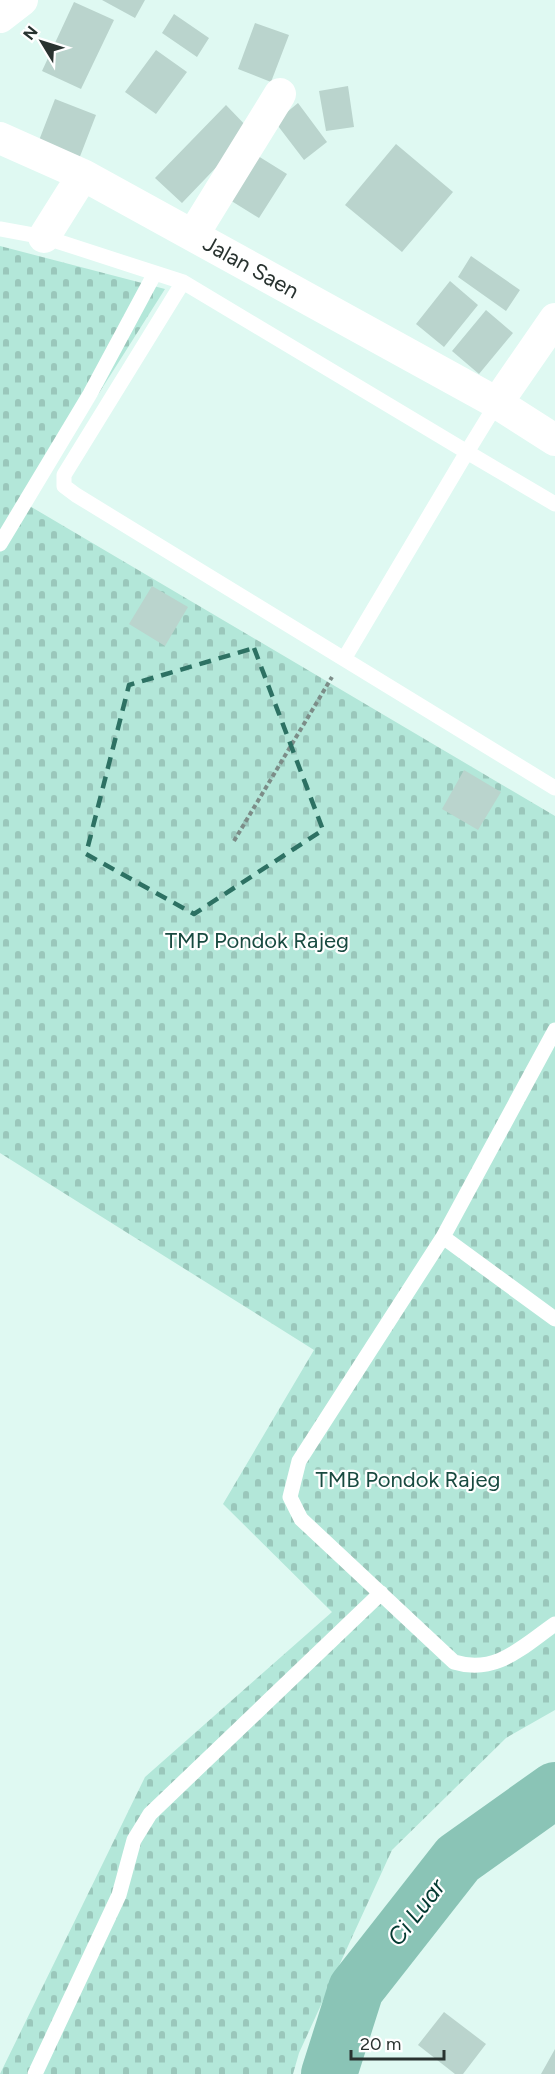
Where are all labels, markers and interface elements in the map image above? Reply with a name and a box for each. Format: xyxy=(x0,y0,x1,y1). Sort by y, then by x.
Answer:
north arrow xyxy=(12,12,72,72)
text: N xyxy=(19,22,42,44)
street label: Jalan Saen xyxy=(198,230,304,304)
park label: TMP Pondok Rajeg xyxy=(165,927,349,954)
park label: TMB Pondok Rajeg xyxy=(316,1466,500,1493)
water label: Ci Luar xyxy=(381,1872,452,1951)
scale bar xyxy=(351,2023,444,2061)
text: 20 m xyxy=(360,2033,401,2055)

